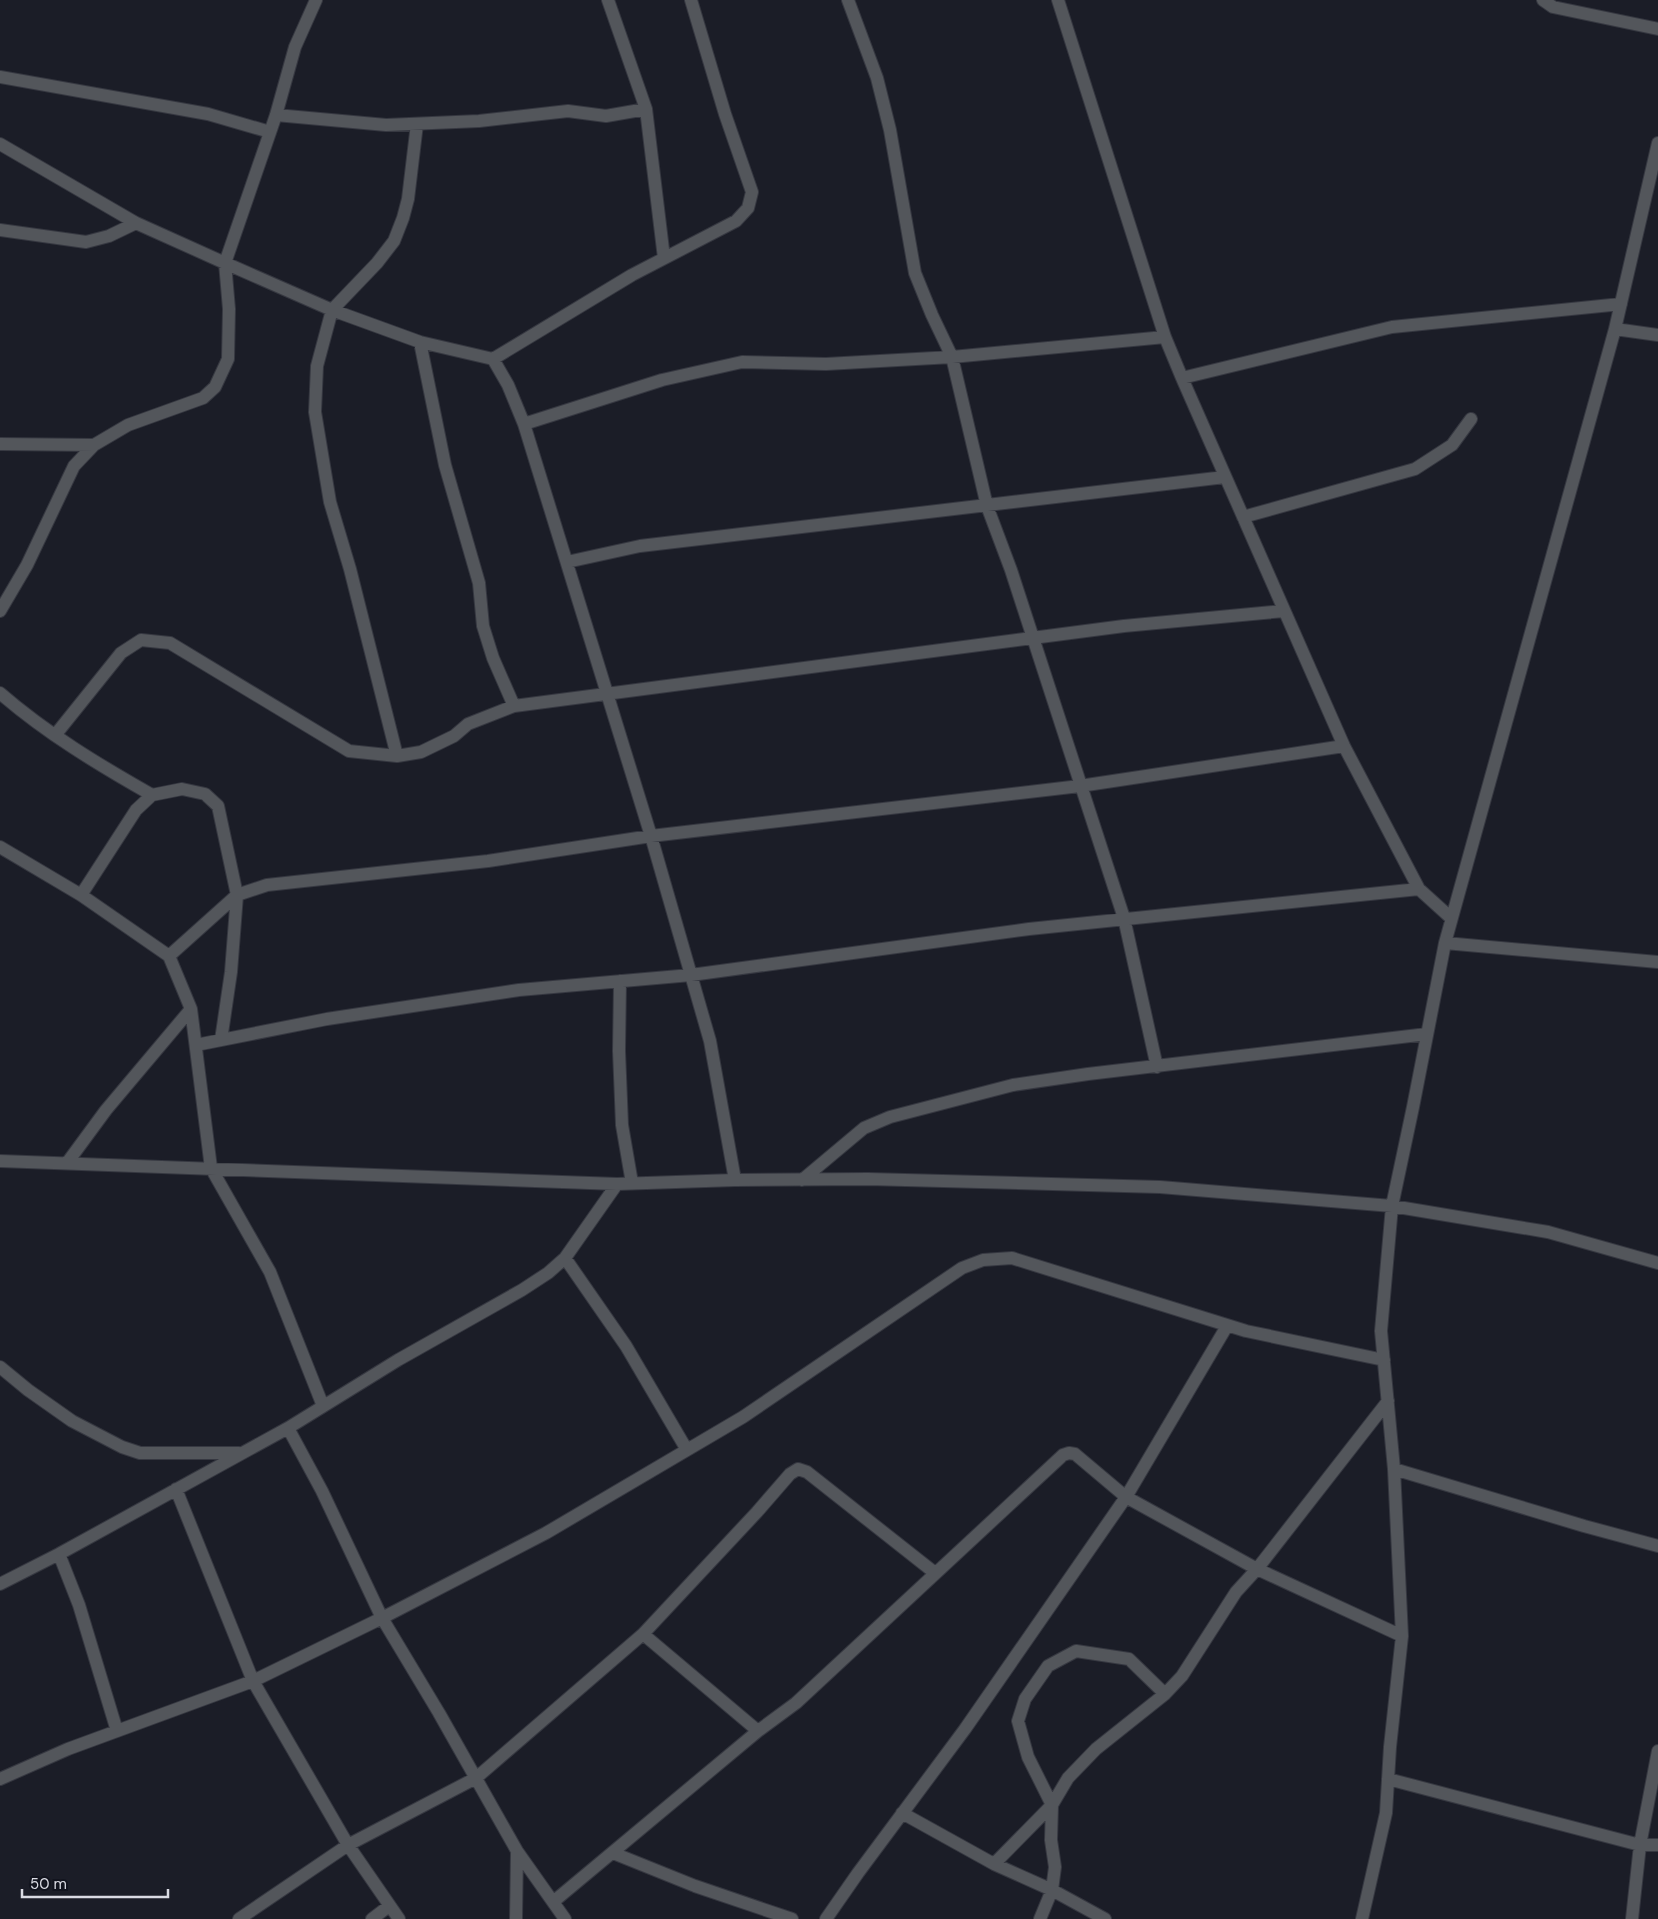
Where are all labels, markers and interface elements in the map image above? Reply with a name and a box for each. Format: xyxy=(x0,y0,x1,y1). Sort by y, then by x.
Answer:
scale bar xyxy=(22,1866,169,1898)
text: 50 m xyxy=(30,1874,67,1894)

